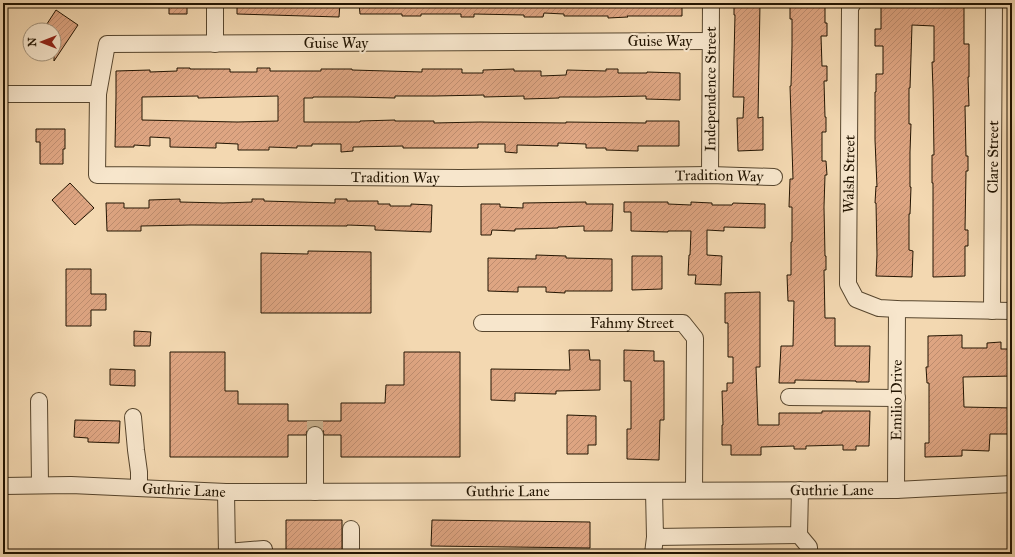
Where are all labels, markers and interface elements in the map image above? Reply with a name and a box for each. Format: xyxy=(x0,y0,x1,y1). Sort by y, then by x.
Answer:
north arrow xyxy=(22,22,62,62)
street label: Independence Street xyxy=(701,26,720,152)
street label: Guise Way xyxy=(628,32,693,50)
street label: Guise Way xyxy=(304,34,369,52)
text: N xyxy=(26,37,39,47)
street label: Clare Street xyxy=(984,120,1002,194)
street label: Walsh Street xyxy=(839,134,859,213)
street label: Tradition Way xyxy=(675,166,765,186)
street label: Tradition Way xyxy=(351,168,441,187)
street label: Fahmy Street xyxy=(590,314,675,332)
street label: Emilio Drive xyxy=(887,359,906,441)
street label: Guthrie Lane xyxy=(142,479,226,501)
street label: Guthrie Lane xyxy=(790,481,874,499)
street label: Guthrie Lane xyxy=(466,482,550,500)

